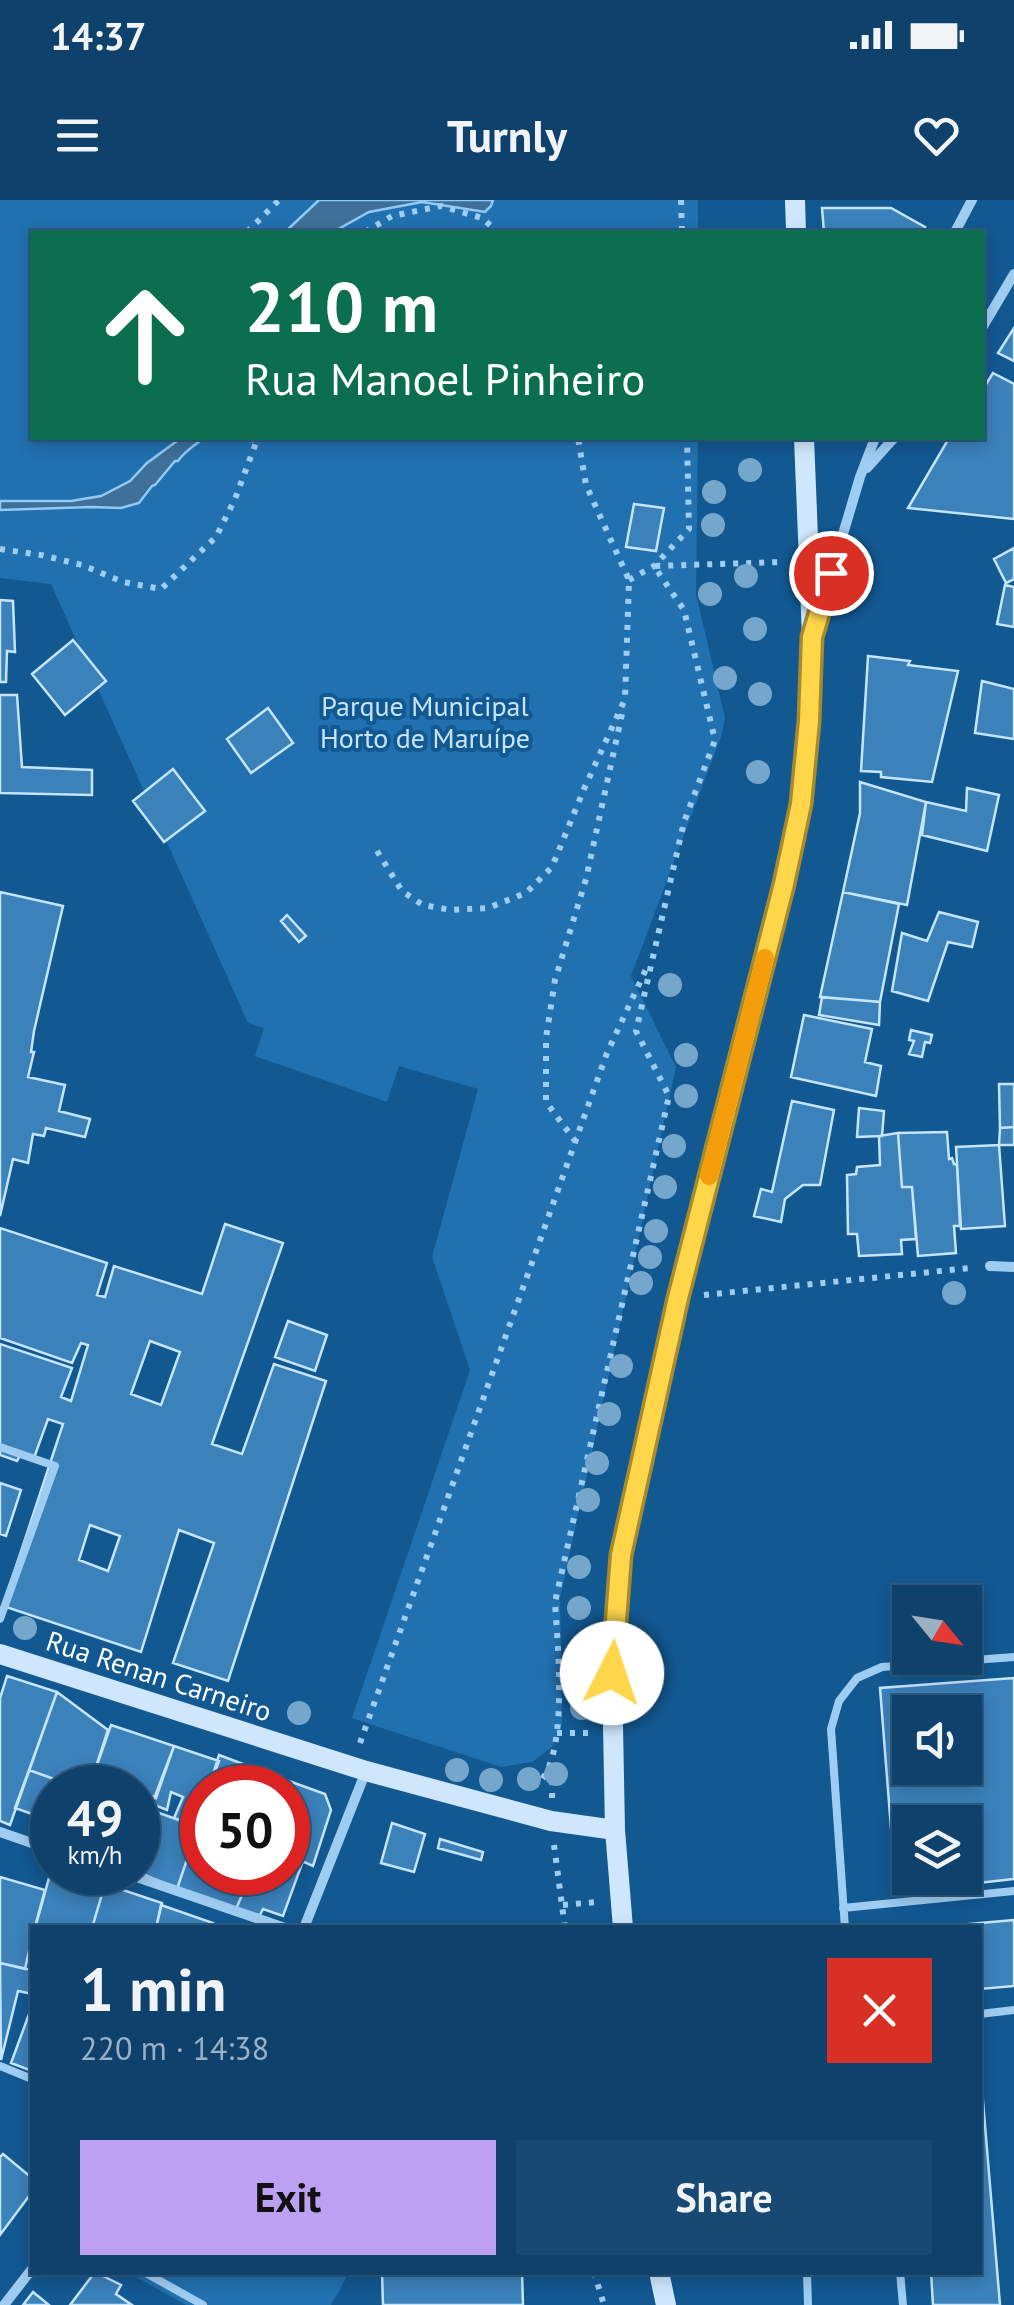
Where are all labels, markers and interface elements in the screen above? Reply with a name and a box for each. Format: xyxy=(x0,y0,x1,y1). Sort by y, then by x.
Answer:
text: 14:37 xyxy=(50,11,146,60)
text: Turnly xyxy=(447,106,567,164)
icon: menu xyxy=(50,108,105,163)
icon: heart xyxy=(909,108,964,163)
text: 210 m xyxy=(245,261,438,351)
icon: ahead xyxy=(80,270,210,400)
text: Rua Manoel Pinheiro xyxy=(245,349,645,407)
pin xyxy=(789,531,874,616)
icon: arrive xyxy=(804,546,859,601)
park label: Parque Municipal Horto de Maruípe xyxy=(320,687,530,756)
north arrow xyxy=(892,1585,982,1675)
map controls xyxy=(892,1585,982,1895)
position arrow xyxy=(560,1621,664,1725)
street label: Rua Renan Carneiro xyxy=(42,1622,277,1729)
button: sound xyxy=(892,1695,982,1785)
speed limit sign: 50 xyxy=(180,1765,310,1895)
text: 49 xyxy=(67,1785,123,1850)
button: layers xyxy=(892,1805,982,1895)
text: km/h xyxy=(68,1839,122,1871)
text: 1 min xyxy=(80,1950,226,2028)
button: close xyxy=(827,1958,932,2063)
text: 220 m · 14:38 xyxy=(80,2027,269,2069)
button: Exit xyxy=(80,2140,496,2255)
button: Share xyxy=(516,2140,932,2255)

